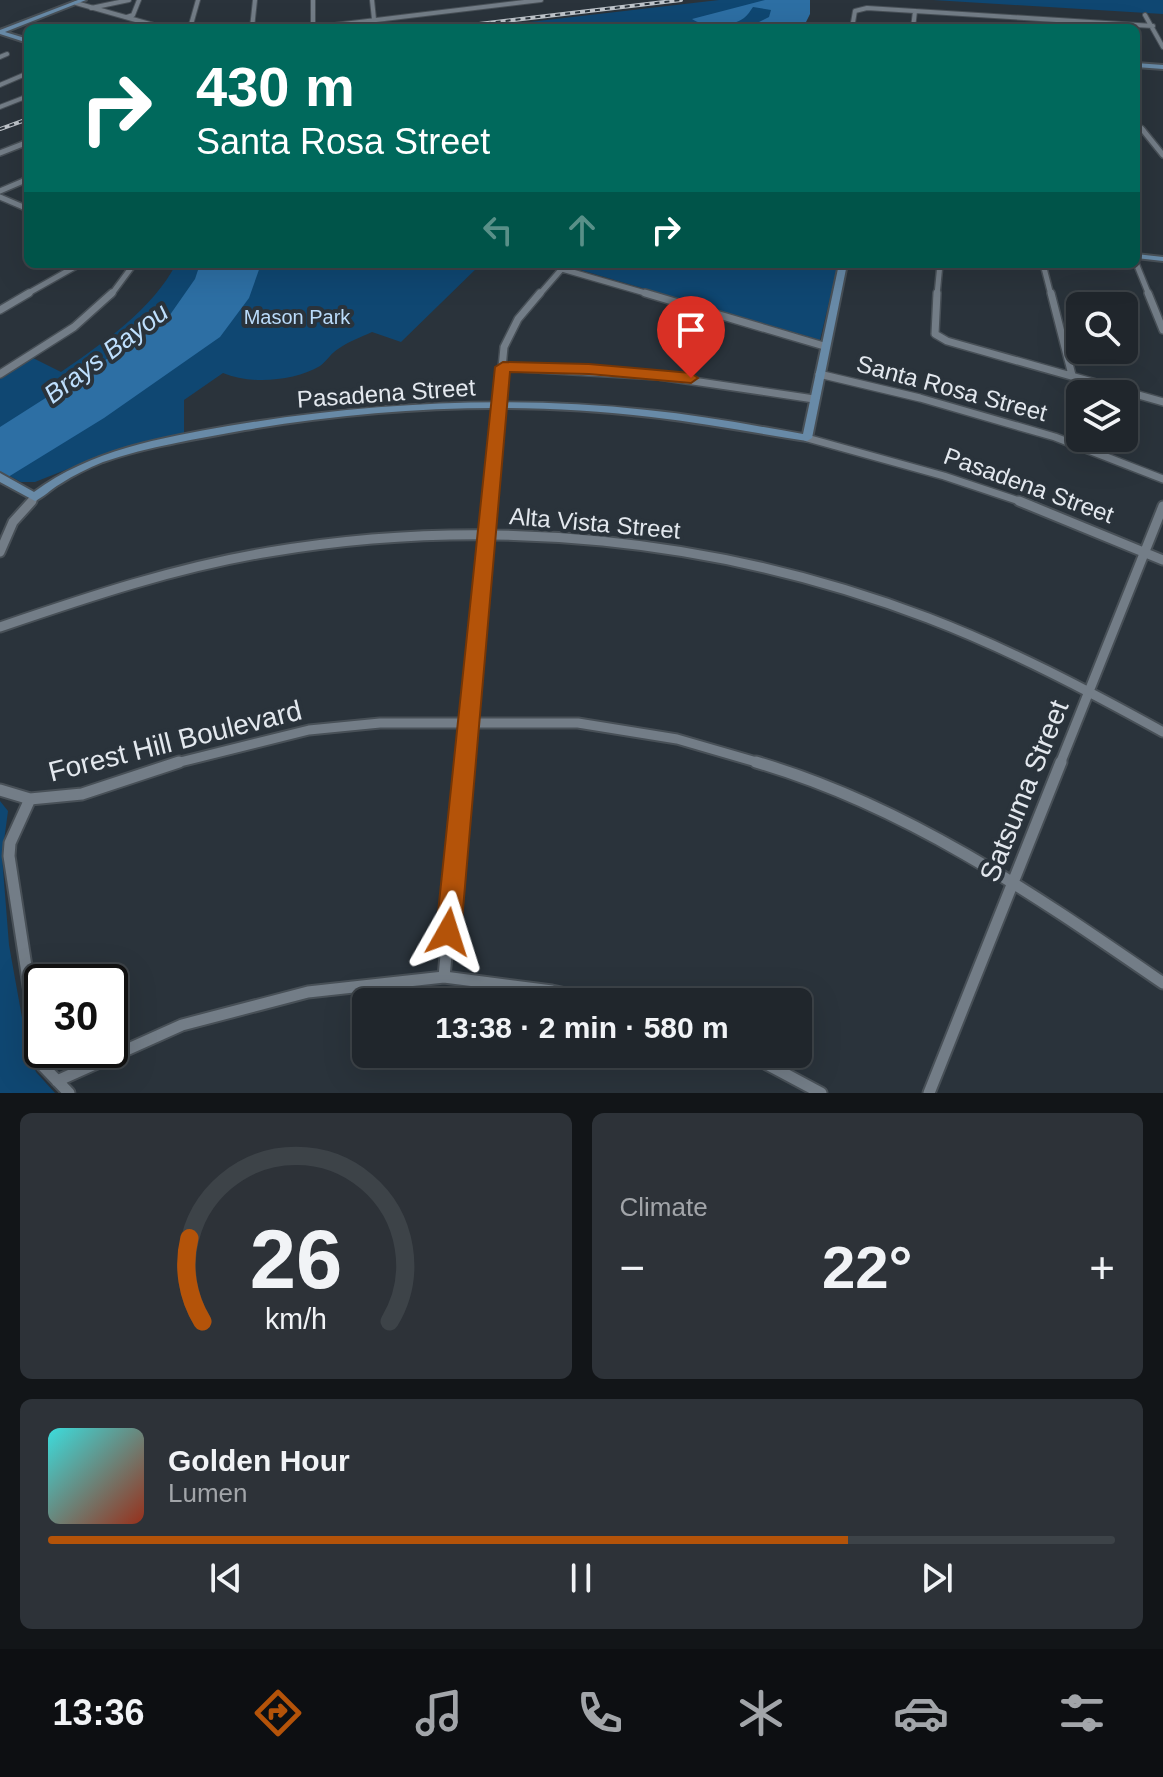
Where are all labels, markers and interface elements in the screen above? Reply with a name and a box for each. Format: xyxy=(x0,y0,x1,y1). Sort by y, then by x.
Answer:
text: 430 m xyxy=(196,55,355,118)
icon: right xyxy=(64,56,168,160)
text: Santa Rosa Street xyxy=(196,121,490,162)
icon: left xyxy=(476,208,520,252)
icon: ahead xyxy=(560,208,604,252)
icon: right xyxy=(644,208,688,252)
map controls xyxy=(1066,292,1138,452)
button: search xyxy=(1066,292,1138,364)
pin xyxy=(657,296,725,378)
water label: Brays Bayou xyxy=(38,297,174,409)
park label: Mason Park xyxy=(244,306,351,328)
icon: arrive xyxy=(669,308,713,352)
street label: Santa Rosa Street xyxy=(854,350,1051,427)
street label: Pasadena Street xyxy=(296,373,476,413)
button: layers xyxy=(1066,380,1138,452)
street label: Pasadena Street xyxy=(940,442,1118,528)
street label: Alta Vista Street xyxy=(508,502,682,544)
street label: Forest Hill Boulevard xyxy=(45,695,305,787)
street label: Satsuma Street xyxy=(973,696,1075,886)
position arrow xyxy=(406,890,490,974)
speed limit sign: 30 xyxy=(24,964,128,1068)
text: 13:38 · 2 min · 580 m xyxy=(435,1011,729,1044)
text: Climate xyxy=(620,1192,708,1222)
text: 26 xyxy=(249,1213,342,1306)
text: 22° xyxy=(822,1234,913,1301)
text: − xyxy=(620,1243,645,1292)
text: + xyxy=(1089,1243,1115,1292)
text: km/h xyxy=(265,1303,327,1335)
text: Golden Hour xyxy=(168,1444,350,1477)
text: Lumen xyxy=(168,1478,248,1508)
icon: previous xyxy=(204,1556,248,1600)
icon: pause xyxy=(559,1556,603,1600)
icon: next xyxy=(915,1556,959,1600)
icon: directions xyxy=(250,1685,306,1741)
icon: music xyxy=(411,1685,467,1741)
icon: phone xyxy=(572,1685,628,1741)
icon: climate xyxy=(733,1685,789,1741)
icon: car xyxy=(893,1685,949,1741)
icon: filters xyxy=(1054,1685,1110,1741)
text: 13:36 xyxy=(52,1692,145,1733)

